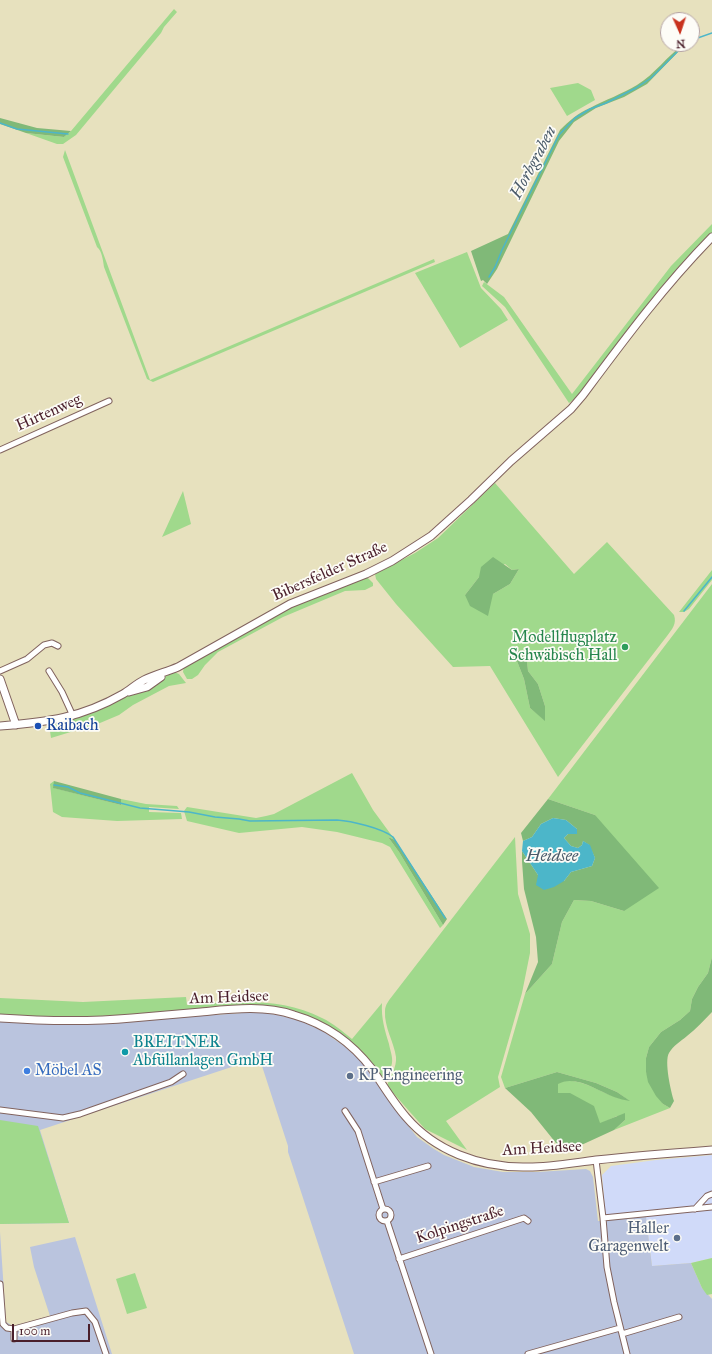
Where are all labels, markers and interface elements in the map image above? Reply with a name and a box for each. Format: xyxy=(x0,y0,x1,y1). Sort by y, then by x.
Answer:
north arrow xyxy=(660,12,700,52)
text: N xyxy=(676,37,686,50)
water label: Horbgraben xyxy=(506,123,562,203)
street label: Hirtenweg xyxy=(13,390,85,436)
street label: Bibersfelder Straße xyxy=(269,538,391,606)
place label: Modellflugplatz Schwäbisch Hall xyxy=(509,628,617,666)
marker: Modellflugplatz Schwäbisch Hall xyxy=(620,642,630,652)
place label: Raibach xyxy=(46,716,99,736)
marker: Raibach xyxy=(33,721,43,731)
water label: Heidsee xyxy=(526,847,578,867)
street label: Am Heidsee xyxy=(189,987,269,1009)
place label: BREITNER Abfüllanlagen GmbH xyxy=(133,1033,273,1071)
marker: BREITNER Abfüllanlagen GmbH xyxy=(120,1047,130,1057)
place label: Möbel AS xyxy=(35,1061,102,1081)
marker: Möbel AS xyxy=(22,1066,32,1076)
place label: KP Engineering xyxy=(358,1066,462,1086)
marker: KP Engineering xyxy=(345,1071,355,1081)
street label: Am Heidsee xyxy=(502,1137,582,1161)
street label: Kolpingstraße xyxy=(414,1202,506,1248)
place label: Haller Garagenwelt xyxy=(588,1219,669,1257)
marker: Haller Garagenwelt xyxy=(672,1233,682,1243)
scale bar xyxy=(14,1316,92,1342)
text: 100 m xyxy=(19,1324,50,1338)

